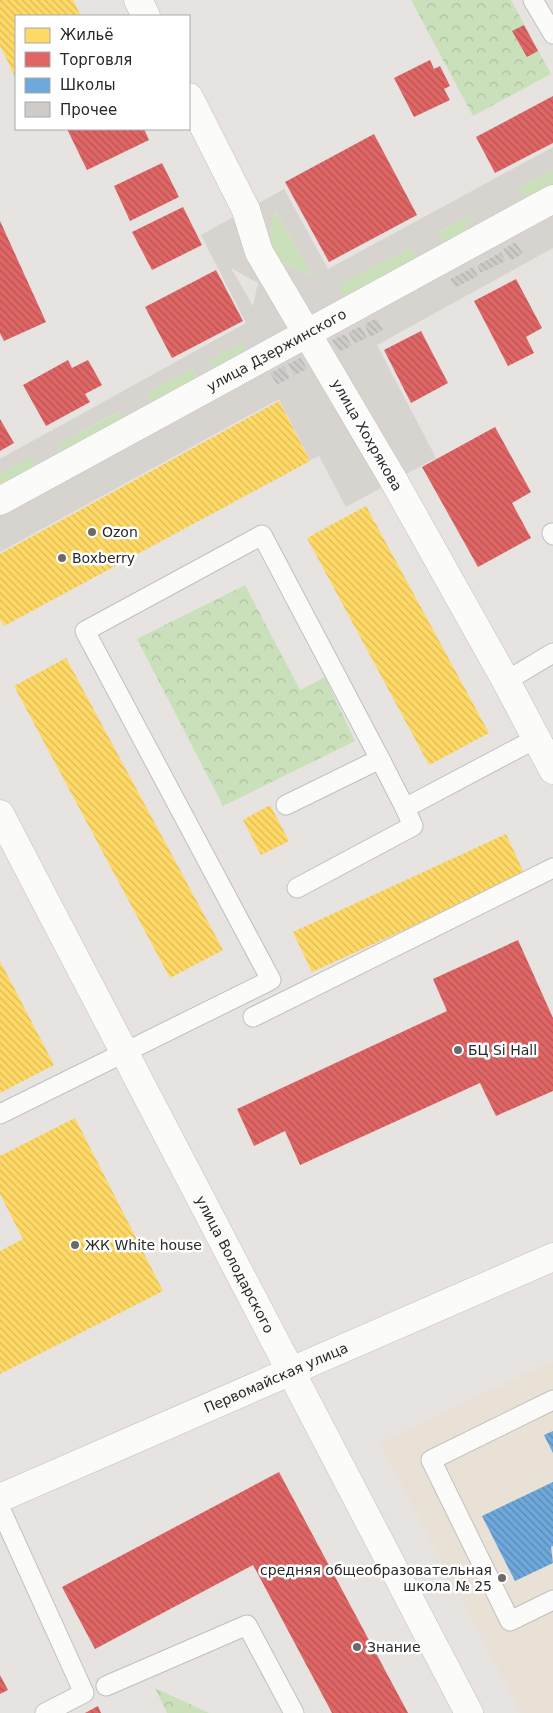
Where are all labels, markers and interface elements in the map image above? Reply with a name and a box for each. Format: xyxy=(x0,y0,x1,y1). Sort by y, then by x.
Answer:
legend xyxy=(15,15,190,130)
text: Жильё xyxy=(60,26,114,44)
text: Торговля xyxy=(59,51,132,69)
text: Школы xyxy=(60,76,116,94)
text: Прочее xyxy=(60,101,117,119)
street label: улица Дзержинского xyxy=(204,306,349,395)
street label: улица Хохрякова xyxy=(328,376,406,494)
place label: Ozon xyxy=(102,524,138,540)
marker: Ozon xyxy=(86,526,98,538)
place label: Boxberry xyxy=(72,550,135,566)
marker: Boxberry xyxy=(56,552,68,564)
place label: БЦ Si Hall xyxy=(468,1042,537,1058)
marker: БЦ Si Hall xyxy=(452,1044,464,1056)
street label: улица Володарского xyxy=(193,1193,277,1336)
place label: ЖК White house xyxy=(85,1237,202,1253)
marker: ЖК White house xyxy=(69,1239,81,1251)
street label: Первомайская улица xyxy=(202,1339,350,1416)
place label: средняя общеобразовательная школа № 25 xyxy=(260,1562,492,1594)
marker: средняя общеобразовательная школа № 25 xyxy=(496,1572,508,1584)
place label: Знание xyxy=(367,1639,421,1655)
marker: Знание xyxy=(351,1641,363,1653)

